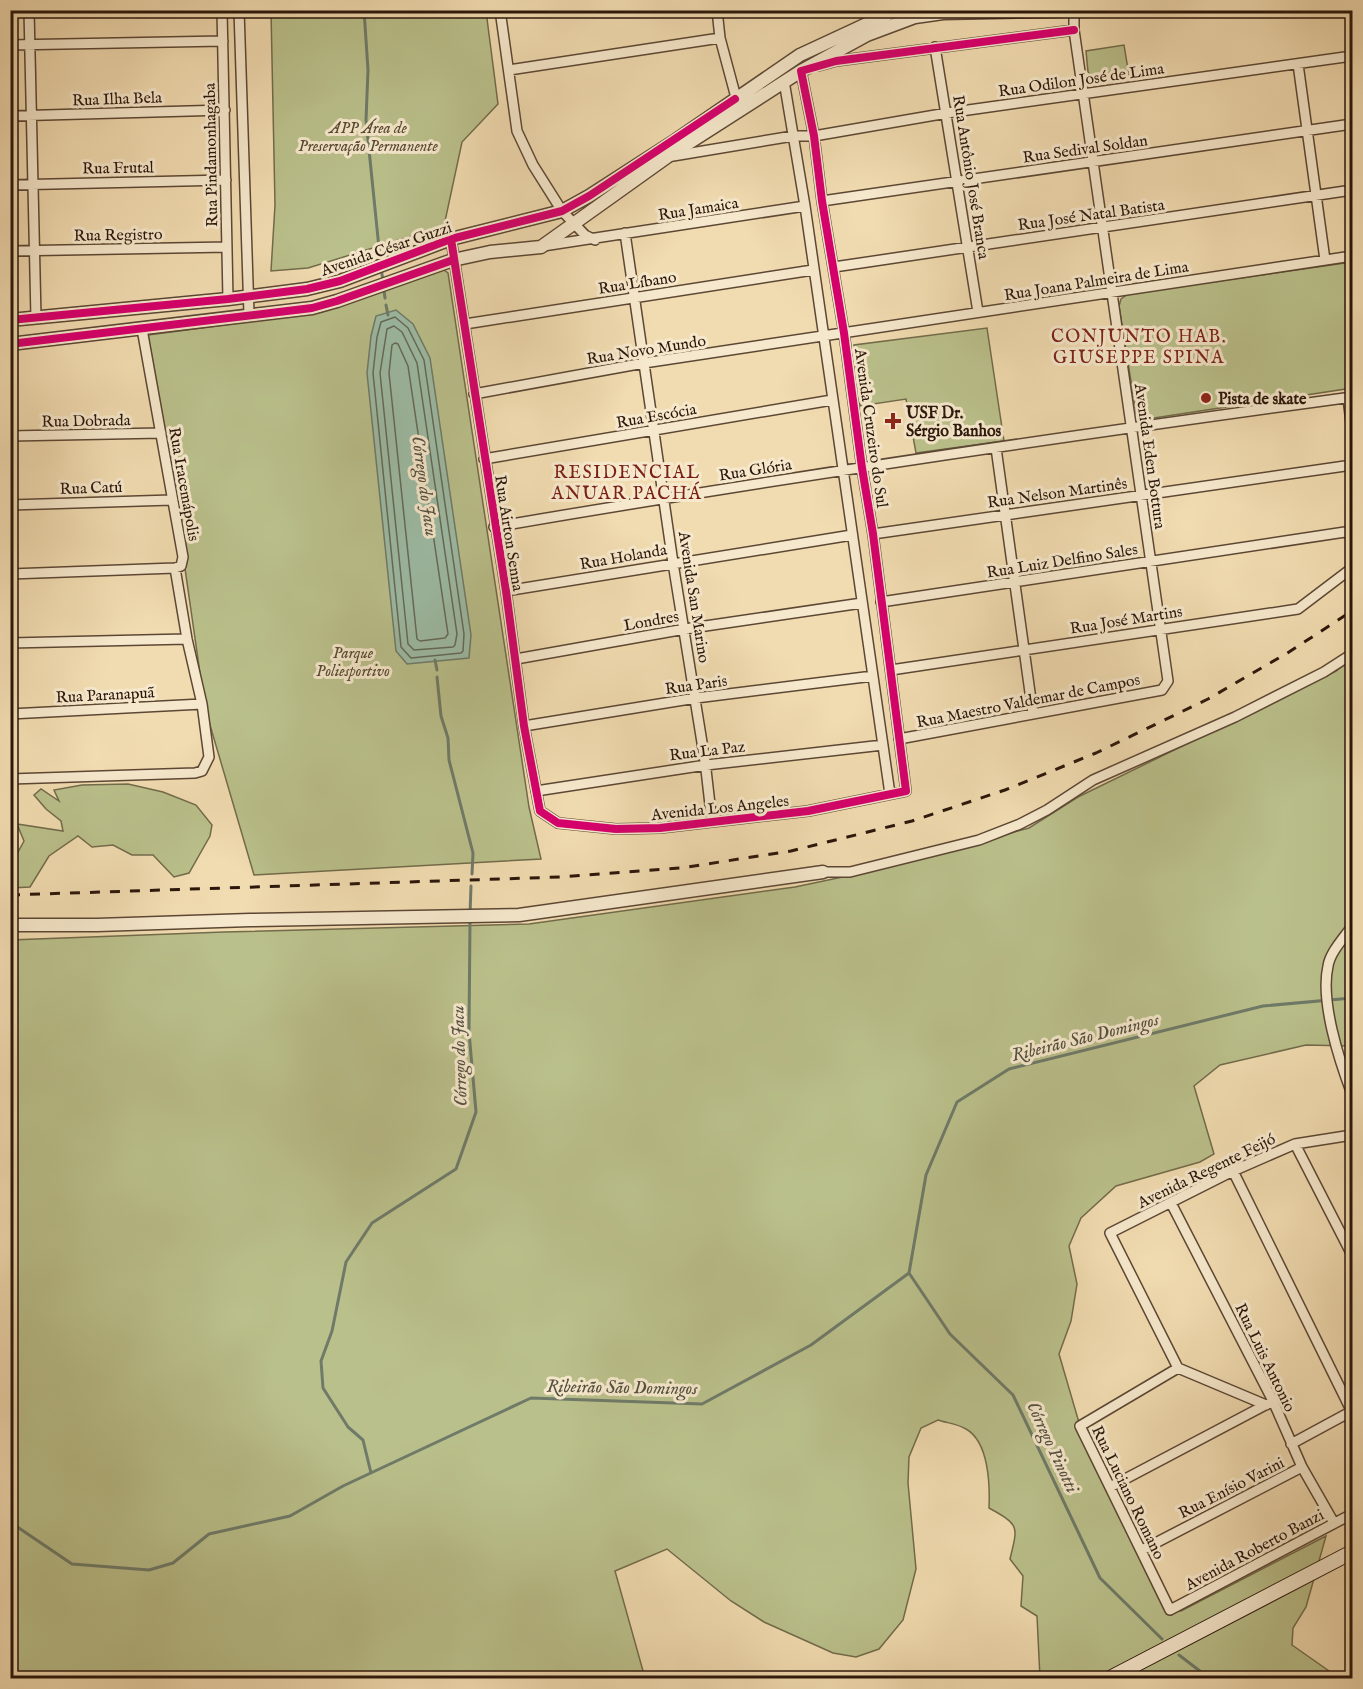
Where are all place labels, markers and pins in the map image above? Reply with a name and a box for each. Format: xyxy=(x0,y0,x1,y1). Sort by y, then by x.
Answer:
place label: Pista de skate xyxy=(1218,390,1307,410)
marker: Pista de skate xyxy=(1199,391,1213,405)
place label: USF Dr. Sérgio Banhos xyxy=(905,404,1002,442)
marker: USF Dr. Sérgio Banhos xyxy=(884,412,902,430)

